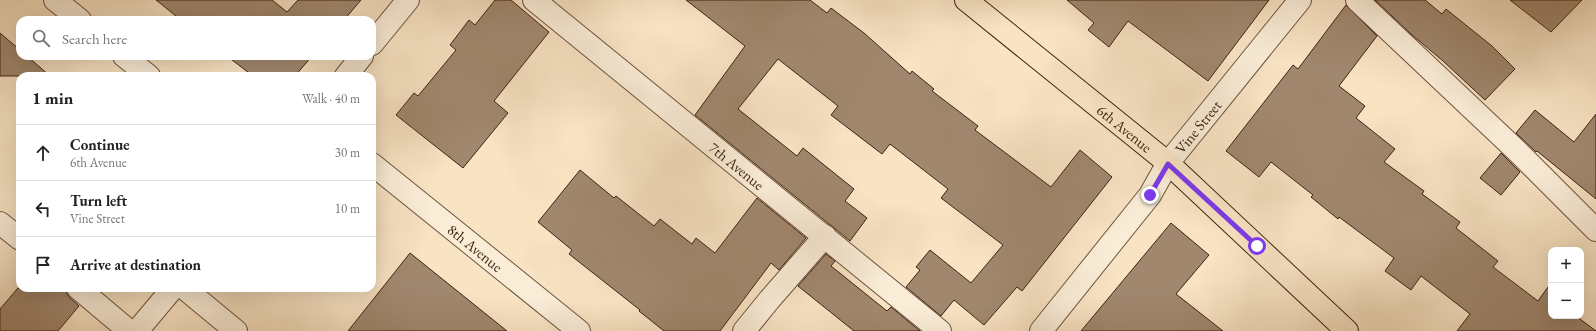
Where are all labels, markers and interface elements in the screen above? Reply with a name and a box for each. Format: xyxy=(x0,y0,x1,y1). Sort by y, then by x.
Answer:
search box xyxy=(16,16,376,60)
icon: search xyxy=(30,27,52,49)
text: Search here xyxy=(62,29,127,48)
text: 1 min xyxy=(32,87,73,109)
text: Walk · 40 m xyxy=(302,90,360,107)
street label: Vine Street xyxy=(1170,96,1225,157)
street label: 6th Avenue xyxy=(1093,100,1156,156)
text: Continue xyxy=(70,135,130,154)
street label: 7th Avenue xyxy=(706,137,769,194)
icon: ahead xyxy=(32,142,54,164)
text: 30 m xyxy=(335,144,360,161)
text: 6th Avenue xyxy=(70,154,127,171)
route end xyxy=(1141,186,1159,204)
text: Turn left xyxy=(70,191,127,210)
icon: left xyxy=(32,198,54,220)
text: 10 m xyxy=(335,200,360,217)
text: Vine Street xyxy=(70,210,125,227)
street label: 8th Avenue xyxy=(444,219,507,276)
route start xyxy=(1248,237,1266,255)
map controls xyxy=(1548,247,1584,319)
button: + xyxy=(1548,247,1584,283)
icon: arrive xyxy=(32,254,54,276)
text: Arrive at destination xyxy=(70,255,201,274)
button: − xyxy=(1548,283,1584,319)

